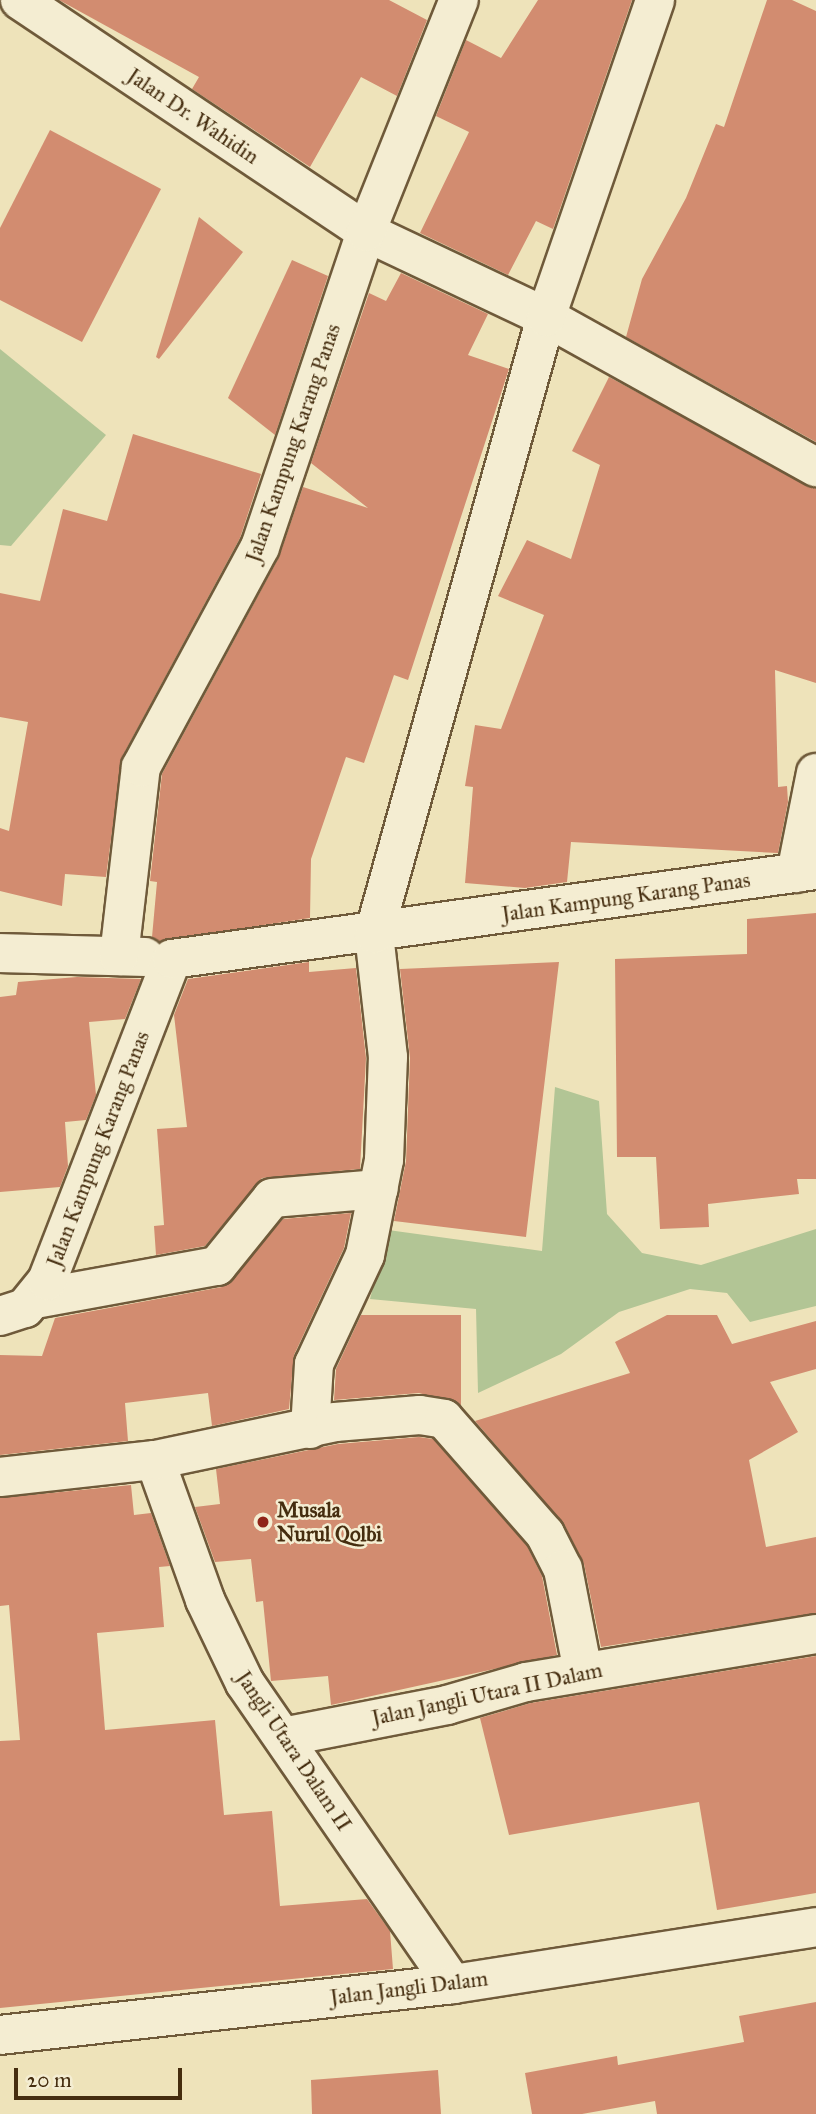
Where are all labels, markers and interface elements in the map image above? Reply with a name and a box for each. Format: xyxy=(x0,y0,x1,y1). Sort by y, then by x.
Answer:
street label: Jalan Dr. Wahidin xyxy=(123,63,263,169)
street label: Jalan Kampung Karang Panas xyxy=(240,320,346,566)
street label: Jalan Kampung Karang Panas xyxy=(500,867,752,927)
street label: Jalan Kampung Karang Panas xyxy=(41,1027,155,1271)
place label: Musala Nurul Qolbi xyxy=(277,1497,382,1547)
marker: Musala Nurul Qolbi xyxy=(255,1514,271,1530)
street label: Jalan Jangli Utara II Dalam xyxy=(369,1657,605,1731)
street label: Jangli Utara Dalam II xyxy=(231,1666,357,1836)
street label: Jalan Jangli Dalam xyxy=(329,1966,489,2010)
scale bar xyxy=(18,2054,186,2098)
text: 20 m xyxy=(27,2067,72,2093)

